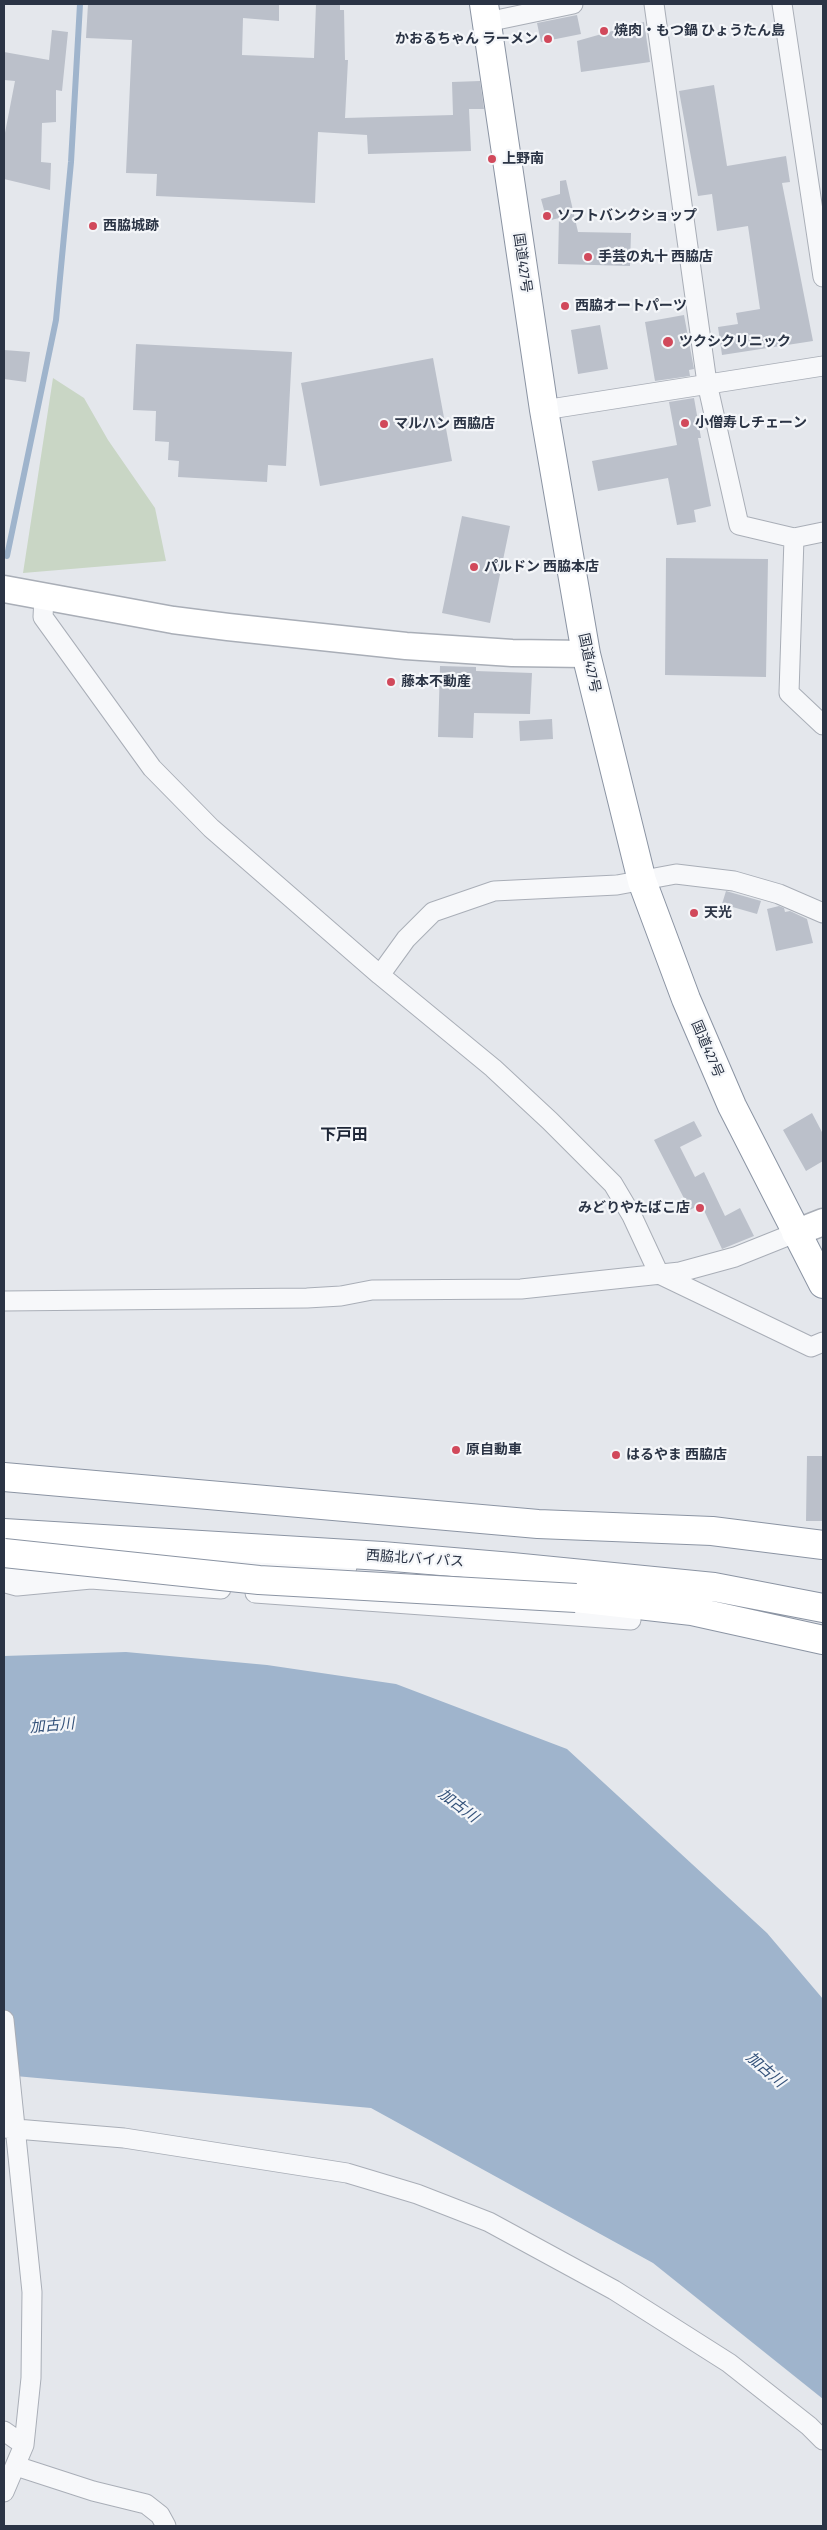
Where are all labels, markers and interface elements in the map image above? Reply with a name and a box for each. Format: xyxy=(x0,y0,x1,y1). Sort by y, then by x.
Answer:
place label: 焼肉・もつ鍋 ひょうたん島 xyxy=(614,23,785,39)
marker: 焼肉・もつ鍋 ひょうたん島 xyxy=(598,25,610,37)
place label: かおるちゃん ラーメン xyxy=(395,31,538,47)
marker: かおるちゃん ラーメン xyxy=(542,33,554,45)
place label: 上野南 xyxy=(502,151,544,167)
marker: 上野南 xyxy=(486,153,498,165)
place label: ソフトバンクショップ xyxy=(557,208,697,224)
marker: ソフトバンクショップ xyxy=(541,210,553,222)
place label: 西脇城跡 xyxy=(103,218,159,234)
marker: 西脇城跡 xyxy=(87,220,99,232)
street label: 国道427号 xyxy=(509,232,535,294)
place label: 手芸の丸十 西脇店 xyxy=(598,249,713,265)
marker: 手芸の丸十 西脇店 xyxy=(582,251,594,263)
place label: 西脇オートパーツ xyxy=(575,298,687,314)
marker: 西脇オートパーツ xyxy=(559,300,571,312)
place label: ツクシクリニック xyxy=(679,334,791,350)
marker: ツクシクリニック xyxy=(661,335,675,349)
place label: 小僧寿しチェーン xyxy=(695,415,807,431)
place label: マルハン 西脇店 xyxy=(394,416,495,432)
marker: 小僧寿しチェーン xyxy=(679,417,691,429)
marker: マルハン 西脇店 xyxy=(378,418,390,430)
place label: パルドン 西脇本店 xyxy=(484,559,599,575)
marker: パルドン 西脇本店 xyxy=(468,561,480,573)
street label: 国道427号 xyxy=(575,632,603,694)
place label: 藤本不動産 xyxy=(401,674,471,690)
marker: 藤本不動産 xyxy=(385,676,397,688)
place label: 天光 xyxy=(704,905,732,921)
marker: 天光 xyxy=(688,907,700,919)
street label: 国道427号 xyxy=(687,1018,727,1080)
district label: 下戸田 xyxy=(320,1126,368,1146)
place label: みどりやたばこ店 xyxy=(578,1200,690,1216)
marker: みどりやたばこ店 xyxy=(694,1202,706,1214)
place label: 原自動車 xyxy=(466,1442,522,1458)
marker: 原自動車 xyxy=(450,1444,462,1456)
place label: はるやま 西脇店 xyxy=(626,1447,727,1463)
marker: はるやま 西脇店 xyxy=(610,1449,622,1461)
street label: 西脇北バイパス xyxy=(366,1547,464,1571)
water label: 加古川 xyxy=(29,1715,75,1737)
water label: 加古川 xyxy=(435,1785,481,1827)
water label: 加古川 xyxy=(742,2048,788,2092)

